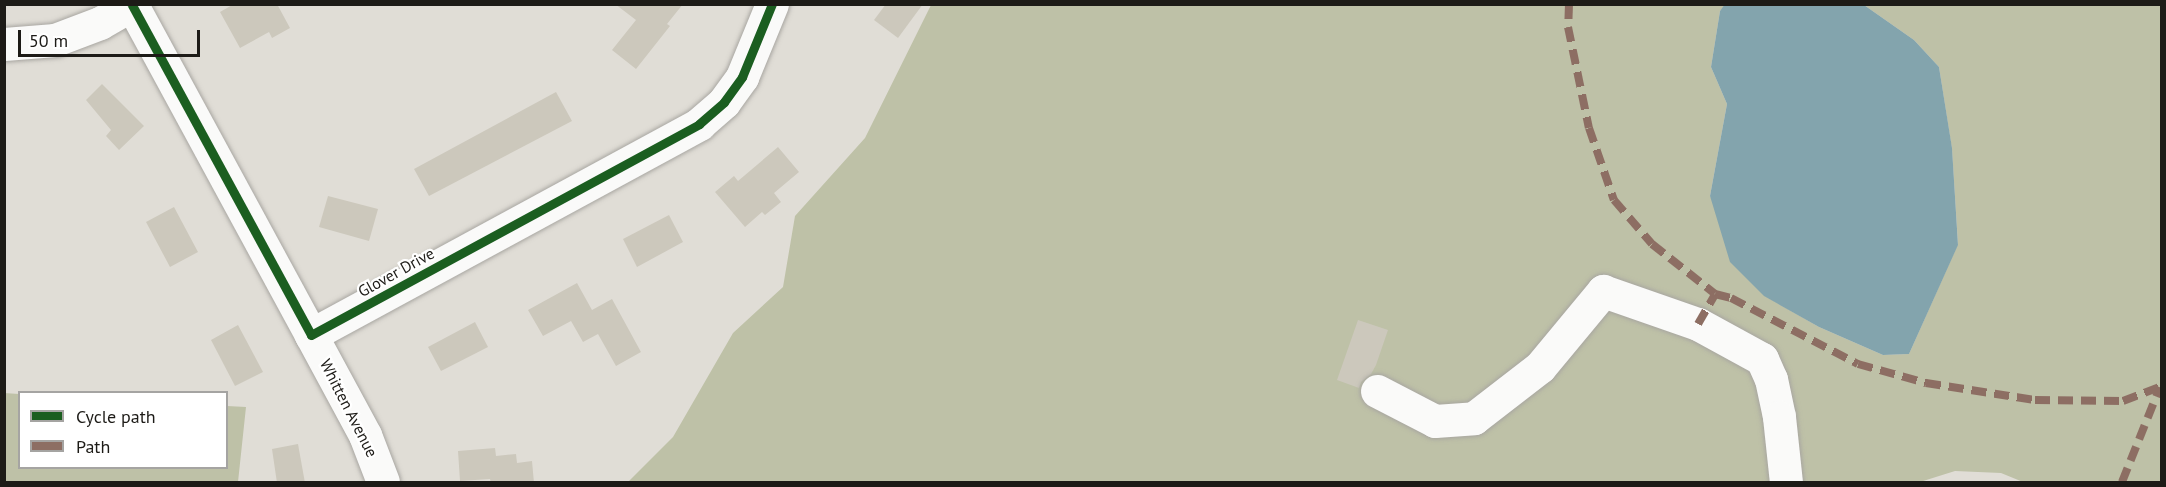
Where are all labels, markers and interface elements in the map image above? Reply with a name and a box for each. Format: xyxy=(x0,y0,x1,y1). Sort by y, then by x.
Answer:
scale bar xyxy=(21,18,202,56)
text: 50 m xyxy=(29,29,68,52)
street label: Glover Drive xyxy=(355,243,437,301)
street label: Whitten Avenue xyxy=(316,355,382,461)
legend xyxy=(18,391,228,469)
text: Cycle path xyxy=(76,405,156,428)
text: Path xyxy=(76,435,110,458)

